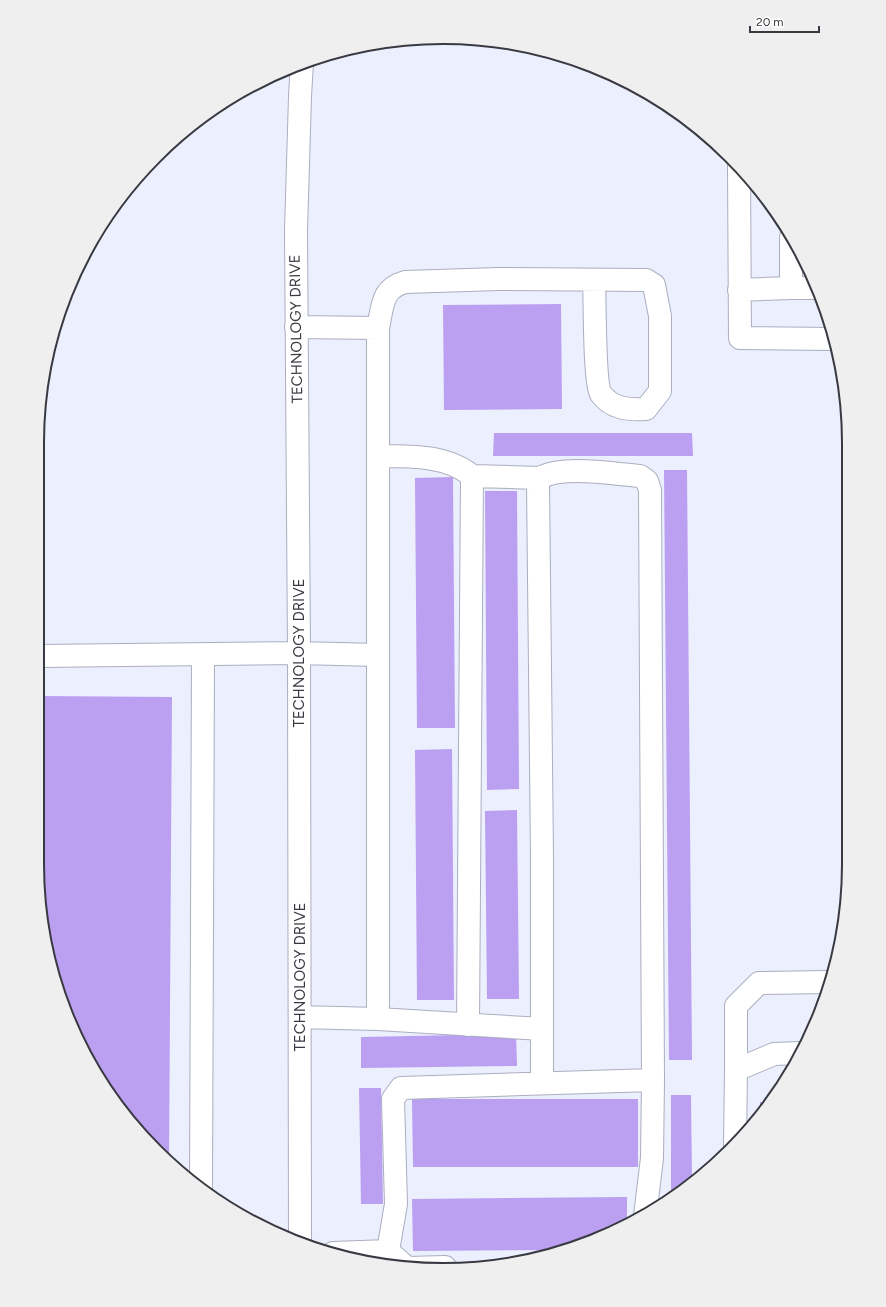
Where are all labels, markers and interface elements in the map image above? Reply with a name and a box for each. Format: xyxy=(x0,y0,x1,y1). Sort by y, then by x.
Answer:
scale bar xyxy=(750,8,819,34)
text: 20 m xyxy=(756,15,784,29)
street label: TECHNOLOGY DRIVE xyxy=(286,254,306,404)
street label: TECHNOLOGY DRIVE xyxy=(290,579,308,727)
street label: TECHNOLOGY DRIVE xyxy=(291,903,309,1051)

